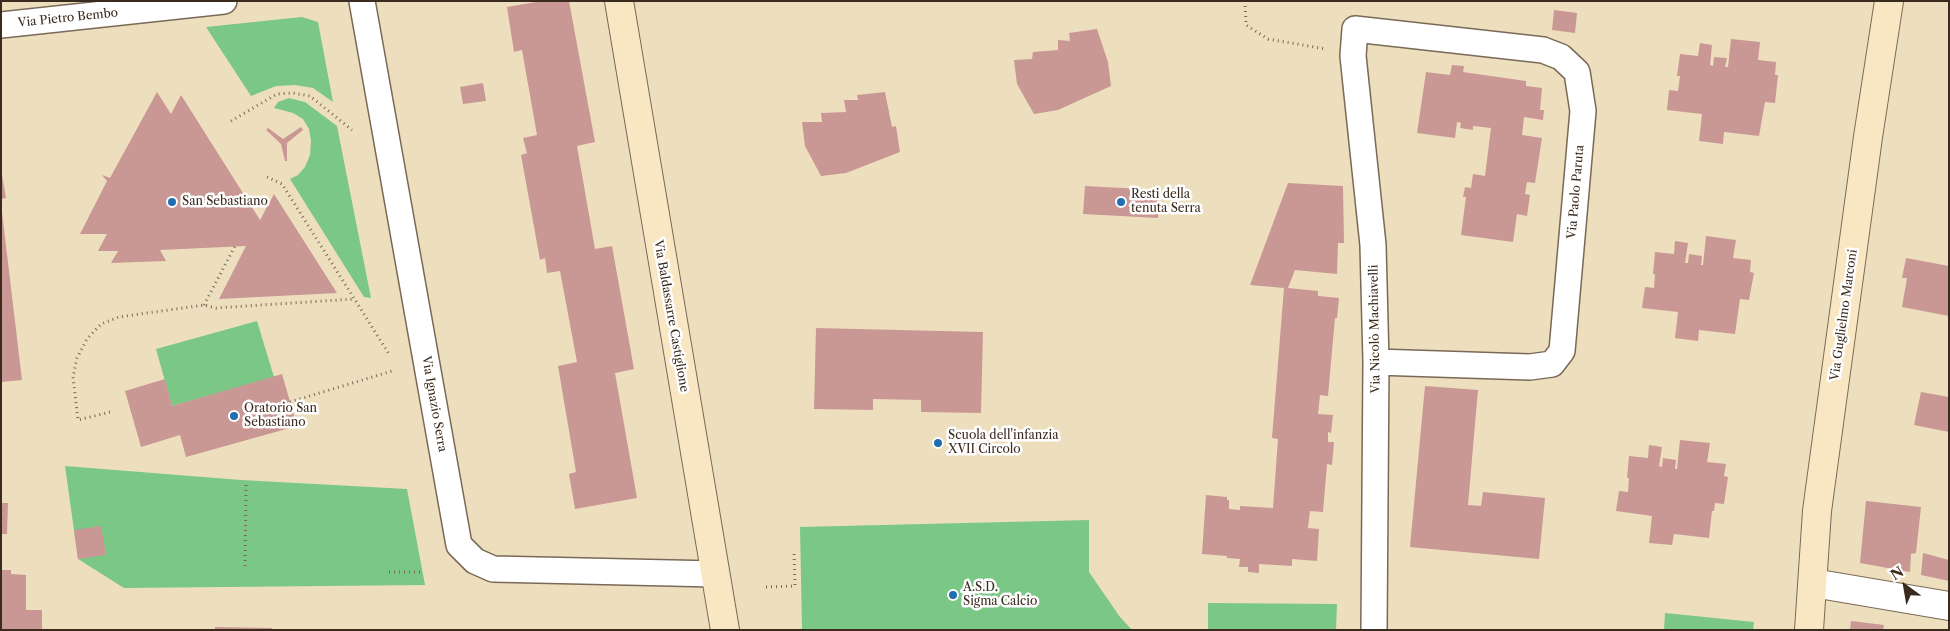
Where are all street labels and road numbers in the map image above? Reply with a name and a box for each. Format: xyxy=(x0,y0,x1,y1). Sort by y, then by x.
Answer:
street label: Via Pietro Bembo xyxy=(17,6,119,30)
street label: Via Paolo Paruta xyxy=(1565,144,1587,240)
street label: Via Baldassarre Castiglione xyxy=(651,239,691,393)
street label: Via Guglielmo Marconi xyxy=(1828,248,1860,382)
street label: Via Nicolò Machiavelli xyxy=(1367,265,1383,393)
street label: Via Ignazio Serra xyxy=(418,355,450,453)

